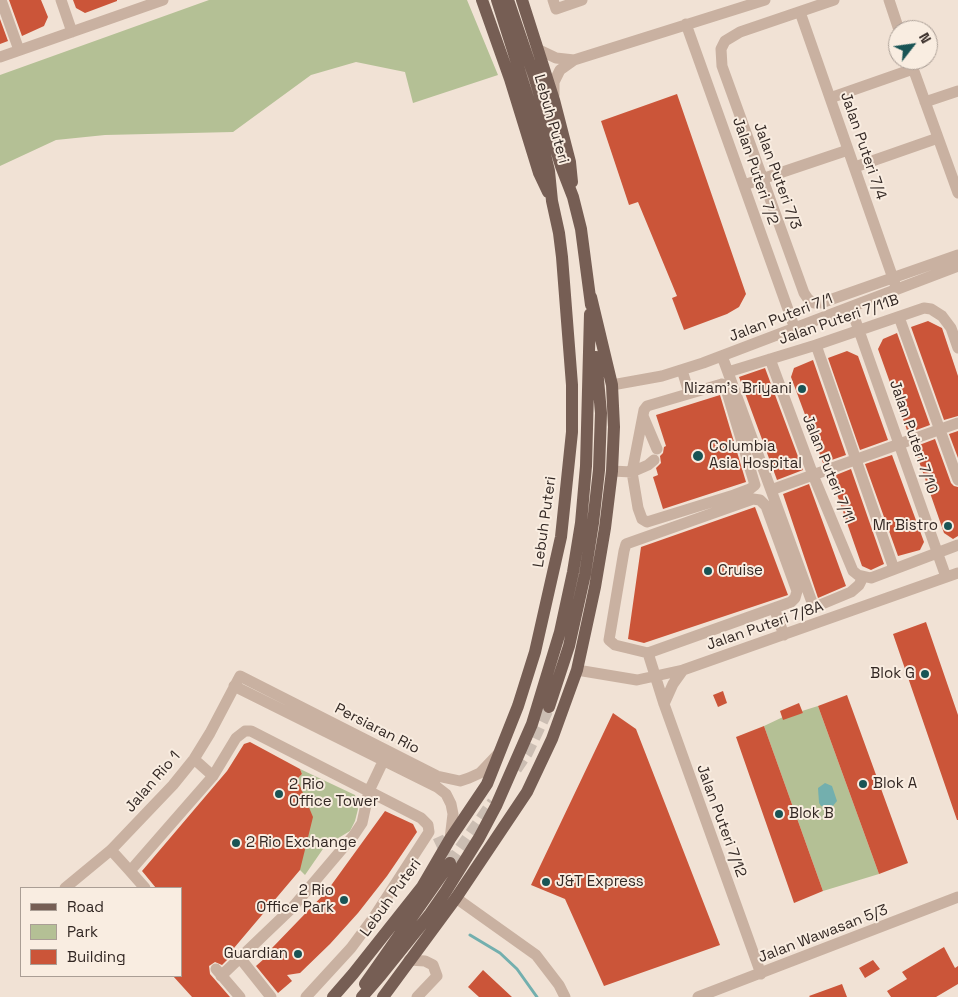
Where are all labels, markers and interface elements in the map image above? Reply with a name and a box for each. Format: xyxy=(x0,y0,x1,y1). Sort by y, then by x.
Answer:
north arrow xyxy=(888,20,938,70)
text: N xyxy=(915,29,935,47)
street label: Lebuh Puteri xyxy=(530,72,572,166)
street label: Jalan Puteri 7/4 xyxy=(836,90,890,202)
street label: Jalan Puteri 7/2 xyxy=(728,115,782,227)
street label: Jalan Puteri 7/3 xyxy=(749,120,805,232)
street label: Jalan Puteri 7/1 xyxy=(727,290,835,346)
street label: Jalan Puteri 7/11B xyxy=(777,291,901,349)
street label: Jalan Puteri 7/10 xyxy=(885,378,941,496)
place label: Nizam's Briyani xyxy=(684,380,792,398)
marker: Nizam's Briyani xyxy=(796,383,808,395)
street label: Jalan Puteri 7/11 xyxy=(798,412,858,526)
place label: Columbia Asia Hospital xyxy=(709,438,802,473)
marker: Columbia Asia Hospital xyxy=(691,449,705,463)
street label: Lebuh Puteri xyxy=(530,475,560,569)
place label: Mr Bistro xyxy=(873,517,938,535)
marker: Mr Bistro xyxy=(942,520,954,532)
place label: Cruise xyxy=(718,562,763,580)
marker: Cruise xyxy=(702,565,714,577)
street label: Jalan Puteri 7/8A xyxy=(704,598,826,654)
place label: Blok G xyxy=(870,665,915,683)
marker: Blok G xyxy=(919,668,931,680)
street label: Persiaran Rio xyxy=(332,700,422,758)
street label: Jalan Rio 1 xyxy=(122,748,184,816)
street label: Jalan Puteri 7/12 xyxy=(692,762,750,880)
place label: Blok A xyxy=(873,775,917,793)
place label: 2 Rio Office Tower xyxy=(289,776,378,811)
marker: Blok A xyxy=(857,778,869,790)
marker: 2 Rio Office Tower xyxy=(273,788,285,800)
place label: Blok B xyxy=(789,805,834,823)
marker: Blok B xyxy=(773,808,785,820)
place label: 2 Rio Exchange xyxy=(246,834,357,852)
marker: 2 Rio Exchange xyxy=(230,837,242,849)
street label: Lebuh Puteri xyxy=(357,856,425,940)
place label: J&T Express xyxy=(556,873,644,891)
marker: J&T Express xyxy=(540,876,552,888)
place label: 2 Rio Office Park xyxy=(256,882,334,917)
legend xyxy=(20,887,182,977)
marker: 2 Rio Office Park xyxy=(338,894,350,906)
text: Road xyxy=(67,897,104,916)
street label: Jalan Wawasan 5/3 xyxy=(756,901,890,967)
text: Park xyxy=(67,922,98,941)
place label: Guardian xyxy=(224,945,288,963)
text: Building xyxy=(67,947,126,966)
marker: Guardian xyxy=(292,948,304,960)

